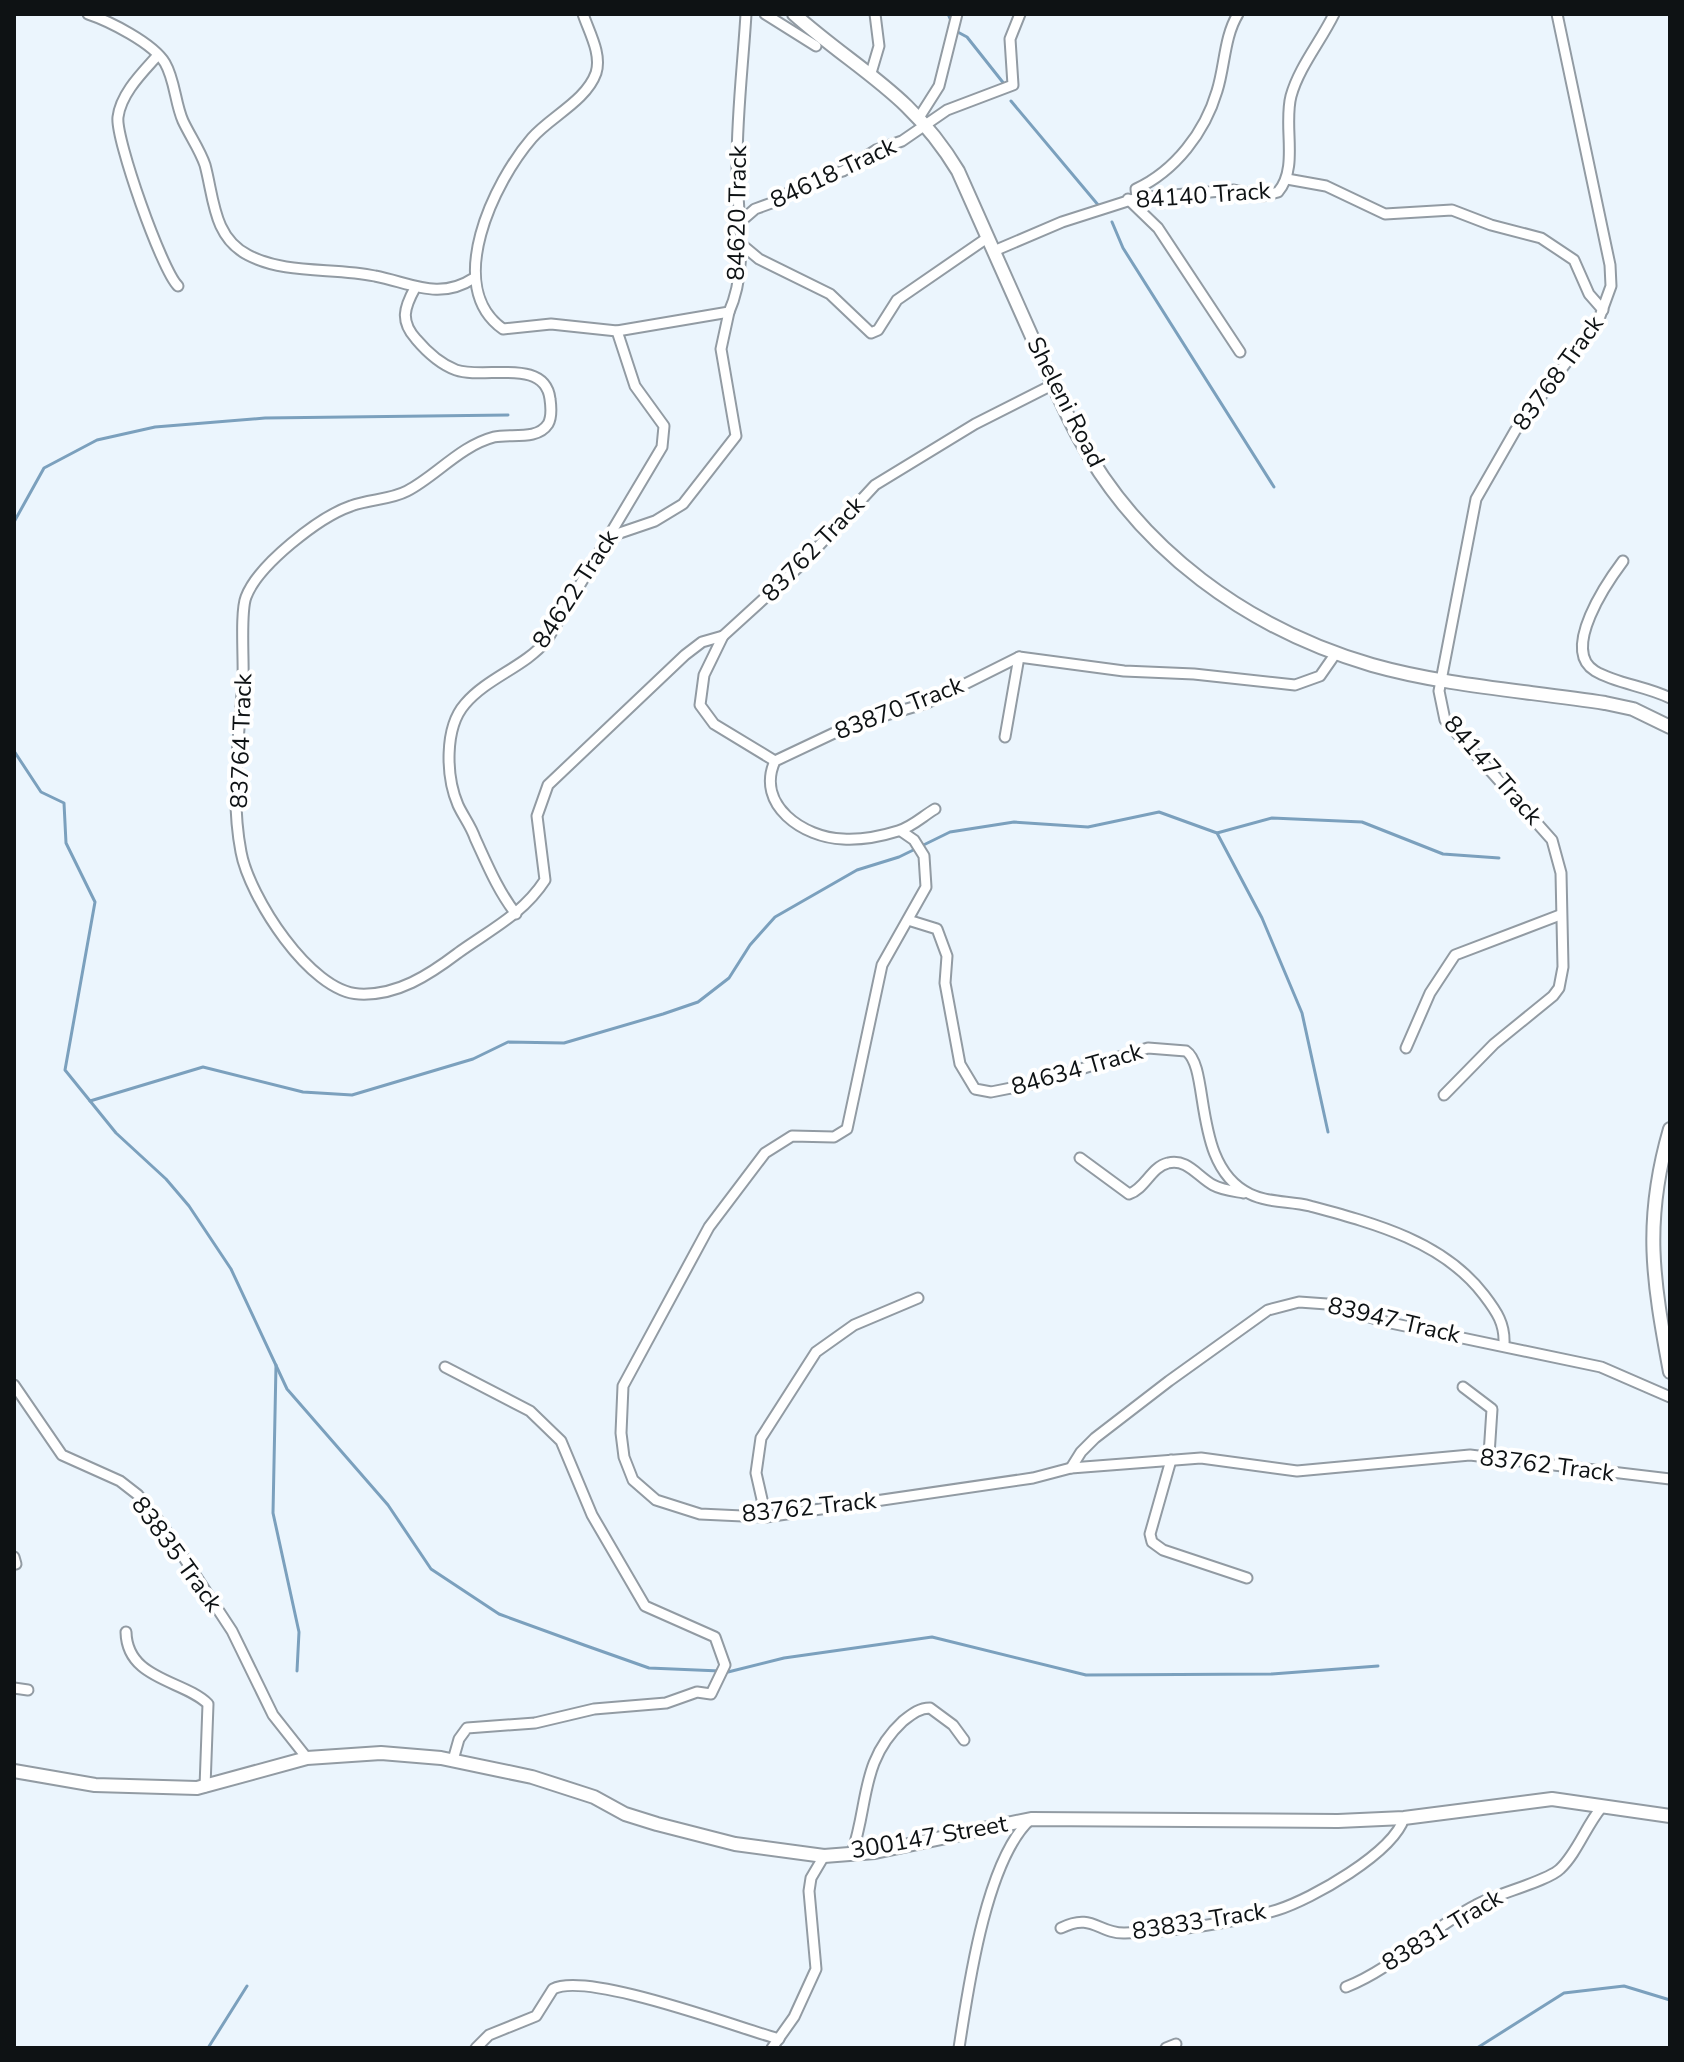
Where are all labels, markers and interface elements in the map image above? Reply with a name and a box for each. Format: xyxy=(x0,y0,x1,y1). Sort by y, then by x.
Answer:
street label: 84618 Track xyxy=(765,130,902,216)
street label: 84620 Track xyxy=(720,144,754,281)
street label: 84140 Track xyxy=(1135,174,1272,216)
street label: 83768 Track xyxy=(1505,308,1611,437)
street label: Sheleni Road xyxy=(1019,331,1113,473)
street label: 83762 Track xyxy=(755,489,872,609)
street label: 84622 Track xyxy=(525,523,626,654)
street label: 83870 Track xyxy=(830,669,969,747)
street label: 83764 Track xyxy=(223,672,259,809)
street label: 84147 Track xyxy=(1437,709,1550,832)
street label: 84634 Track xyxy=(1008,1035,1147,1103)
street label: 83947 Track xyxy=(1325,1289,1464,1351)
street label: 83762 Track xyxy=(1478,1441,1617,1489)
street label: 83762 Track xyxy=(740,1484,879,1530)
street label: 83835 Track xyxy=(124,1490,230,1619)
street label: 300147 Street xyxy=(848,1807,1010,1866)
street label: 83831 Track xyxy=(1376,1881,1509,1979)
street label: 83833 Track xyxy=(1130,1894,1269,1947)

